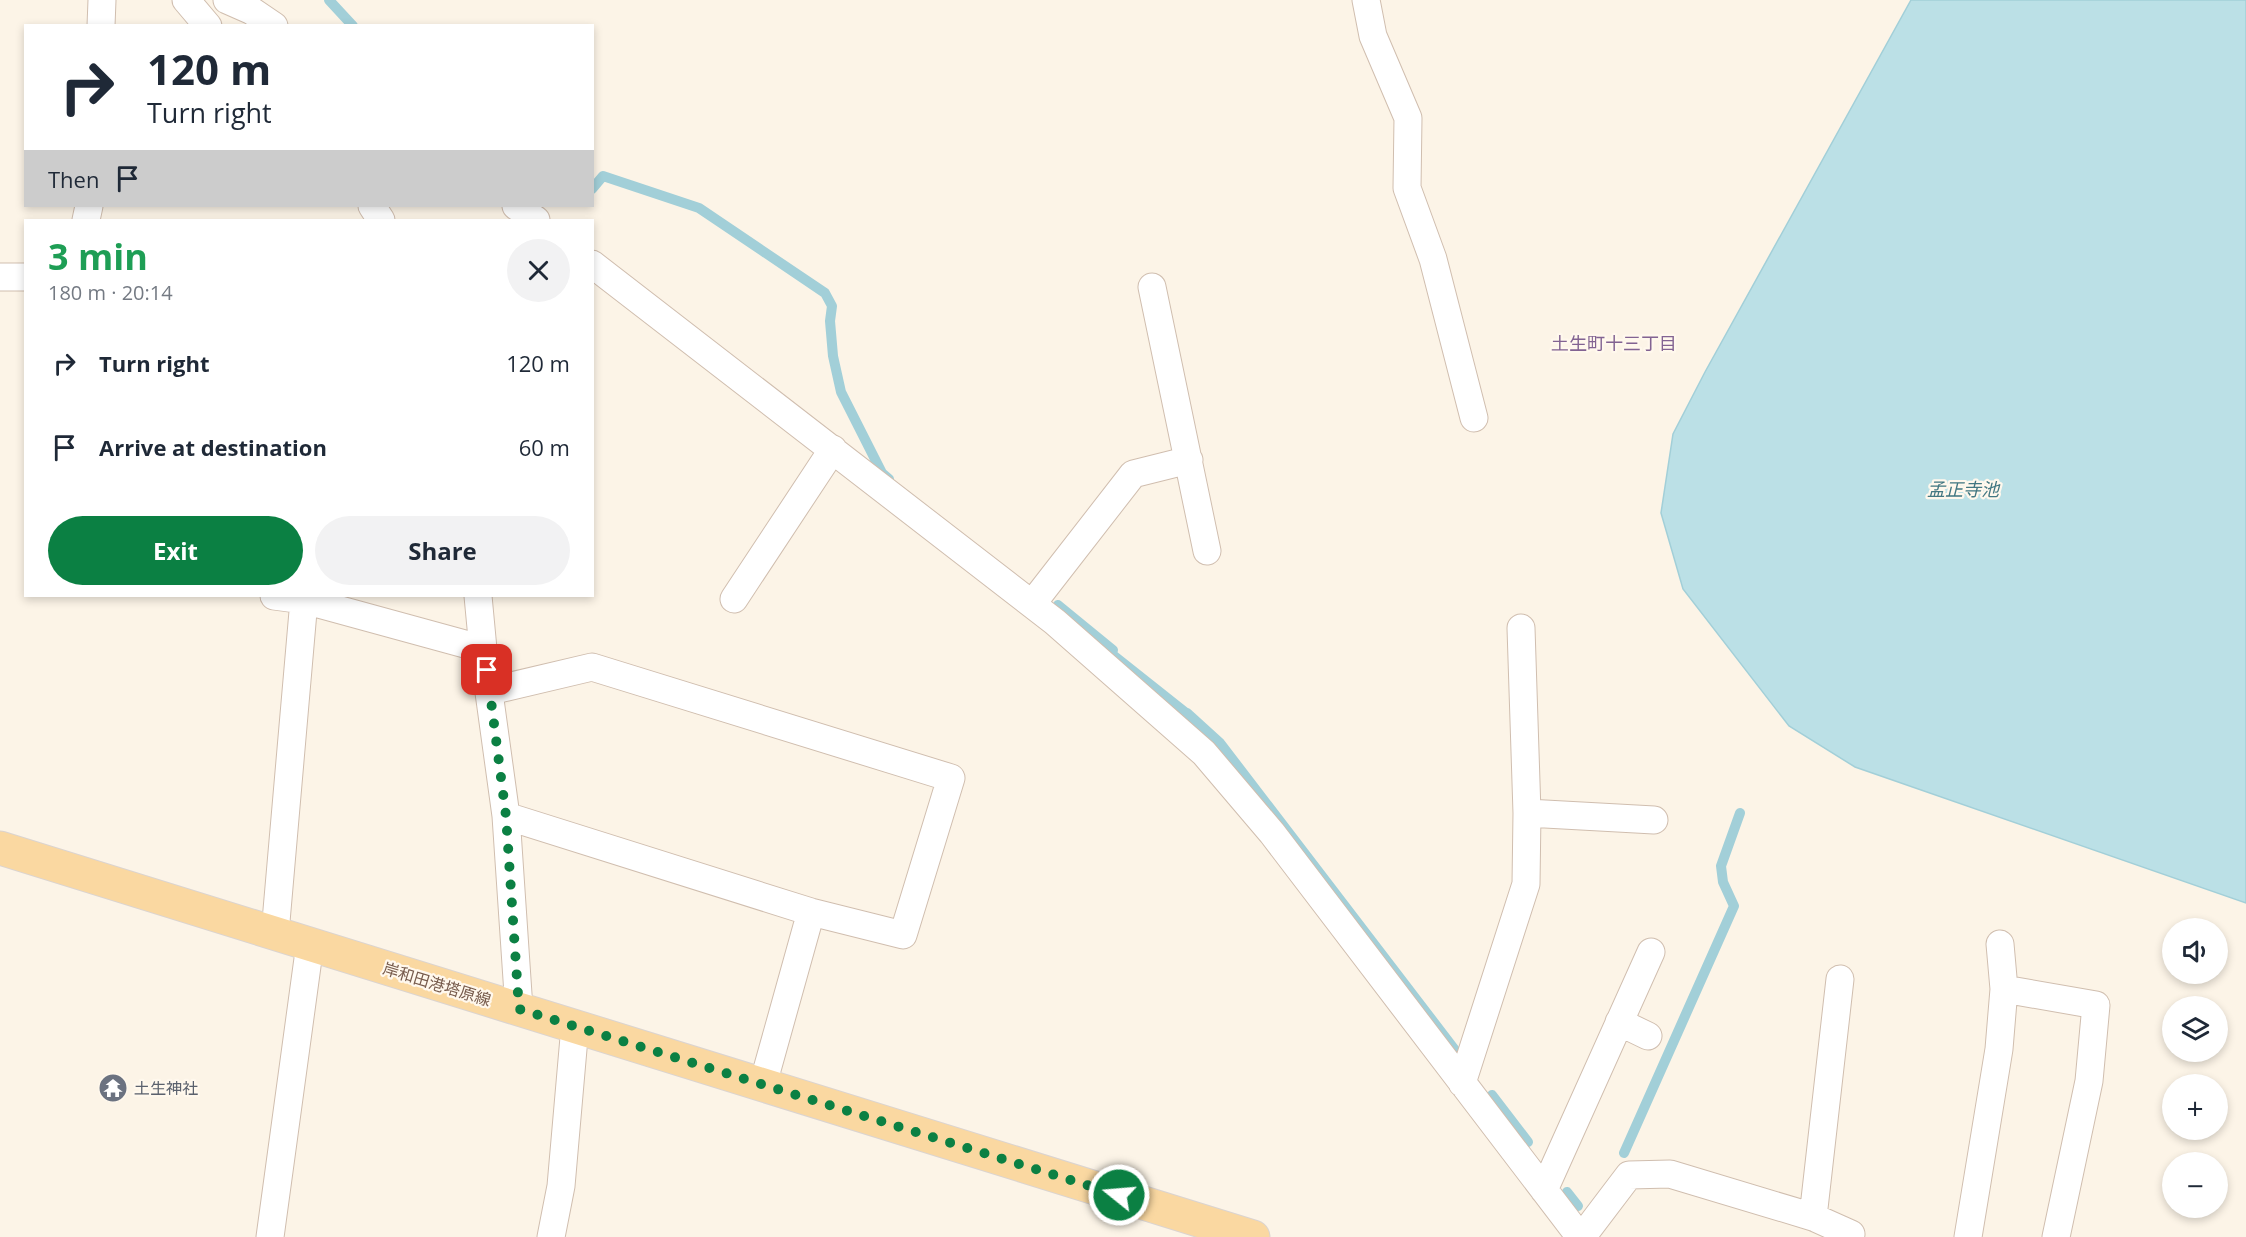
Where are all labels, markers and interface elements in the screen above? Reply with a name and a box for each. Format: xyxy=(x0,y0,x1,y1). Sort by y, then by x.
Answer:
text: 120 m xyxy=(147,40,271,97)
icon: right xyxy=(48,48,126,126)
text: Turn right xyxy=(147,94,272,131)
icon: arrive xyxy=(111,162,144,195)
text: Then xyxy=(48,164,99,194)
text: 3 min xyxy=(48,232,148,281)
button: close xyxy=(507,239,570,302)
text: 180 m · 20:14 xyxy=(48,279,173,306)
district label: 土生町十三丁目 xyxy=(1551,331,1677,355)
icon: right xyxy=(48,347,81,380)
text: Turn right xyxy=(99,348,210,378)
text: 120 m xyxy=(506,348,570,378)
icon: arrive xyxy=(48,431,81,464)
text: Arrive at destination xyxy=(99,432,327,462)
text: 60 m xyxy=(519,432,570,462)
water label: 孟正寺池 xyxy=(1927,477,2001,501)
button: Exit xyxy=(48,516,303,585)
button: Share xyxy=(315,516,570,585)
pin xyxy=(461,644,512,695)
icon: arrive xyxy=(470,653,503,686)
map controls xyxy=(2162,918,2228,1218)
button: sound xyxy=(2162,918,2228,984)
street label: 岸和田港塔原線 xyxy=(380,957,494,1011)
button: layers xyxy=(2162,996,2228,1062)
temple icon: 土生神社 xyxy=(97,1072,129,1104)
button: + xyxy=(2162,1074,2228,1140)
place label: 土生神社 xyxy=(134,1077,198,1099)
button: − xyxy=(2162,1152,2228,1218)
position arrow xyxy=(1087,1163,1151,1227)

